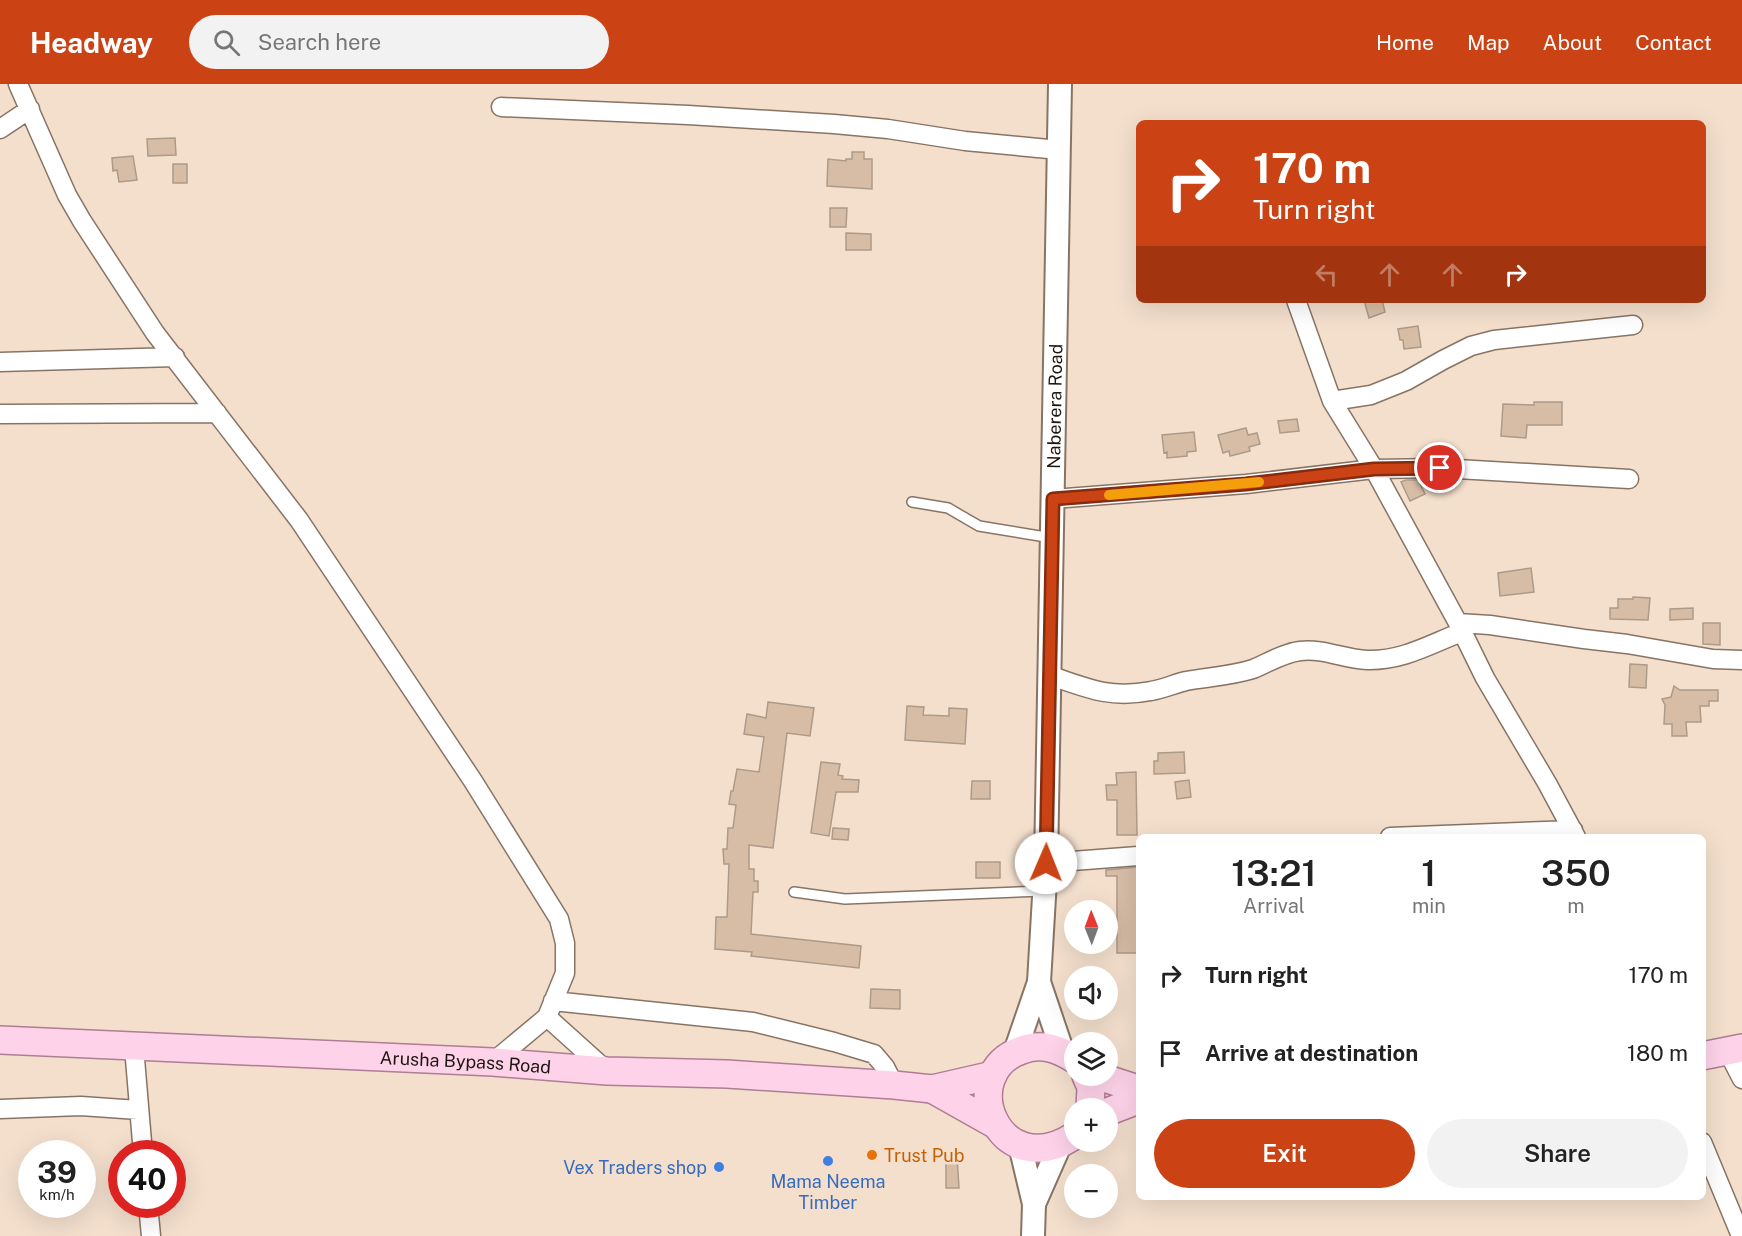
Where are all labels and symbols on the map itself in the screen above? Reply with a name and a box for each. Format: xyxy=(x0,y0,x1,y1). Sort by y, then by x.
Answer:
street label: Naberera Road xyxy=(1043,343,1066,469)
pin xyxy=(1414,442,1465,493)
position arrow xyxy=(1014,831,1078,895)
north arrow xyxy=(1064,900,1118,954)
street label: Arusha Bypass Road xyxy=(379,1046,552,1077)
speed limit sign: 40 xyxy=(108,1140,186,1218)
place label: Trust Pub xyxy=(884,1145,965,1166)
marker: Trust Pub xyxy=(865,1148,879,1162)
marker: Mama Neema Timber xyxy=(821,1154,835,1168)
place label: Vex Traders shop xyxy=(563,1157,707,1178)
marker: Vex Traders shop xyxy=(712,1160,726,1174)
place label: Mama Neema Timber xyxy=(770,1171,886,1213)

